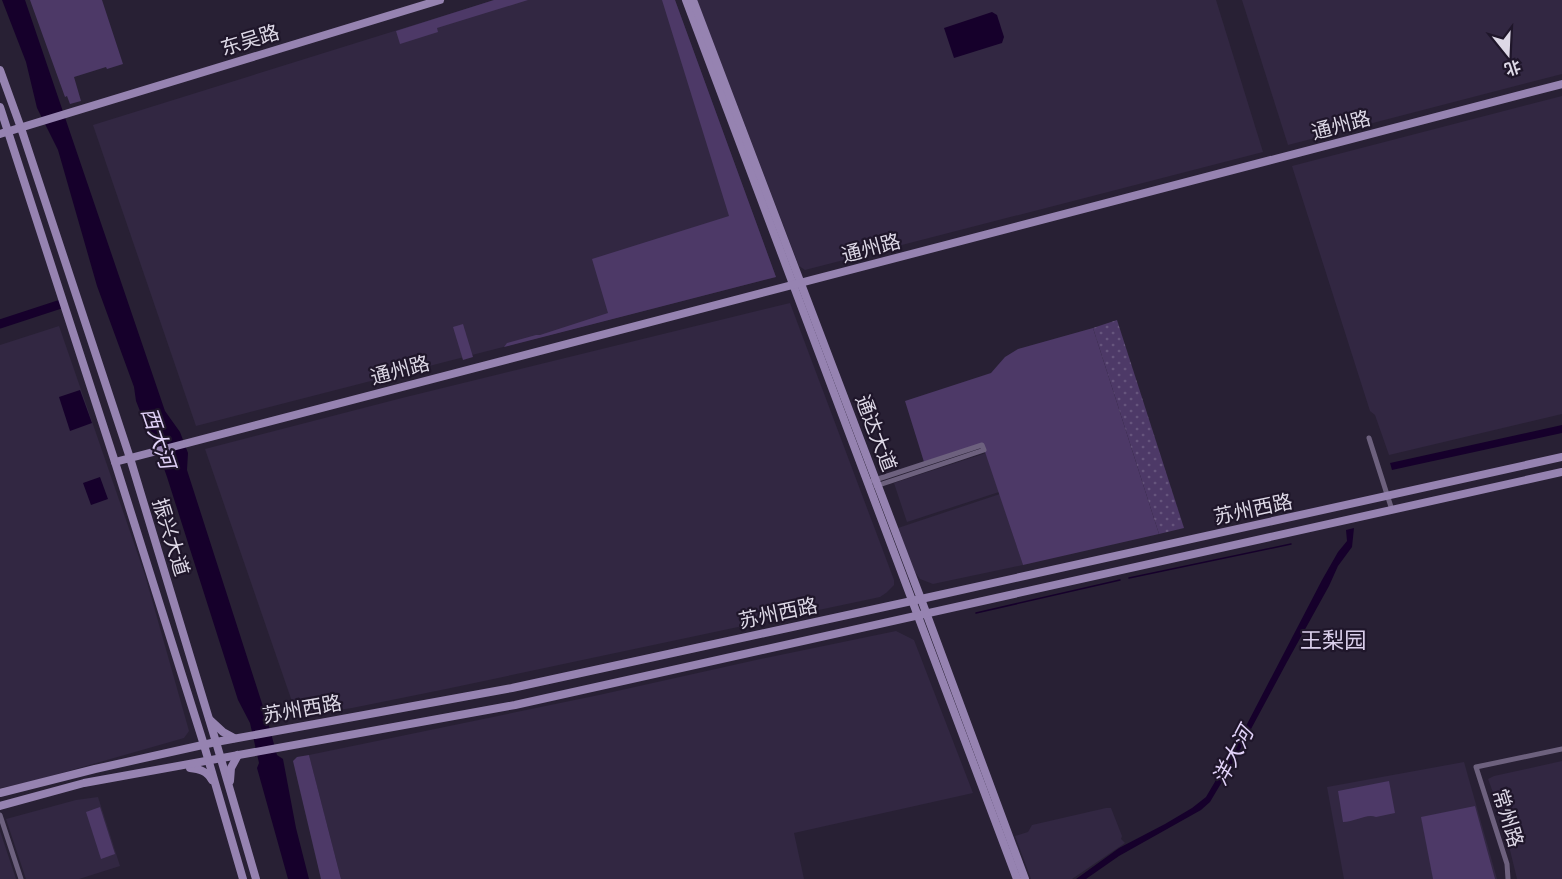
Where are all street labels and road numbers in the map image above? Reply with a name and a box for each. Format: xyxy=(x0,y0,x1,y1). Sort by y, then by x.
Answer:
street label: 东吴路 xyxy=(218,20,282,60)
street label: 通州路 xyxy=(1309,106,1373,144)
street label: 通州路 xyxy=(839,229,903,267)
street label: 通州路 xyxy=(368,351,432,389)
street label: 通达大道 xyxy=(850,391,902,475)
street label: 苏州西路 xyxy=(1211,489,1295,529)
street label: 振兴大道 xyxy=(148,495,194,579)
street label: 苏州西路 xyxy=(736,593,820,633)
street label: 苏州西路 xyxy=(261,690,343,728)
street label: 常州路 xyxy=(1488,786,1528,850)

